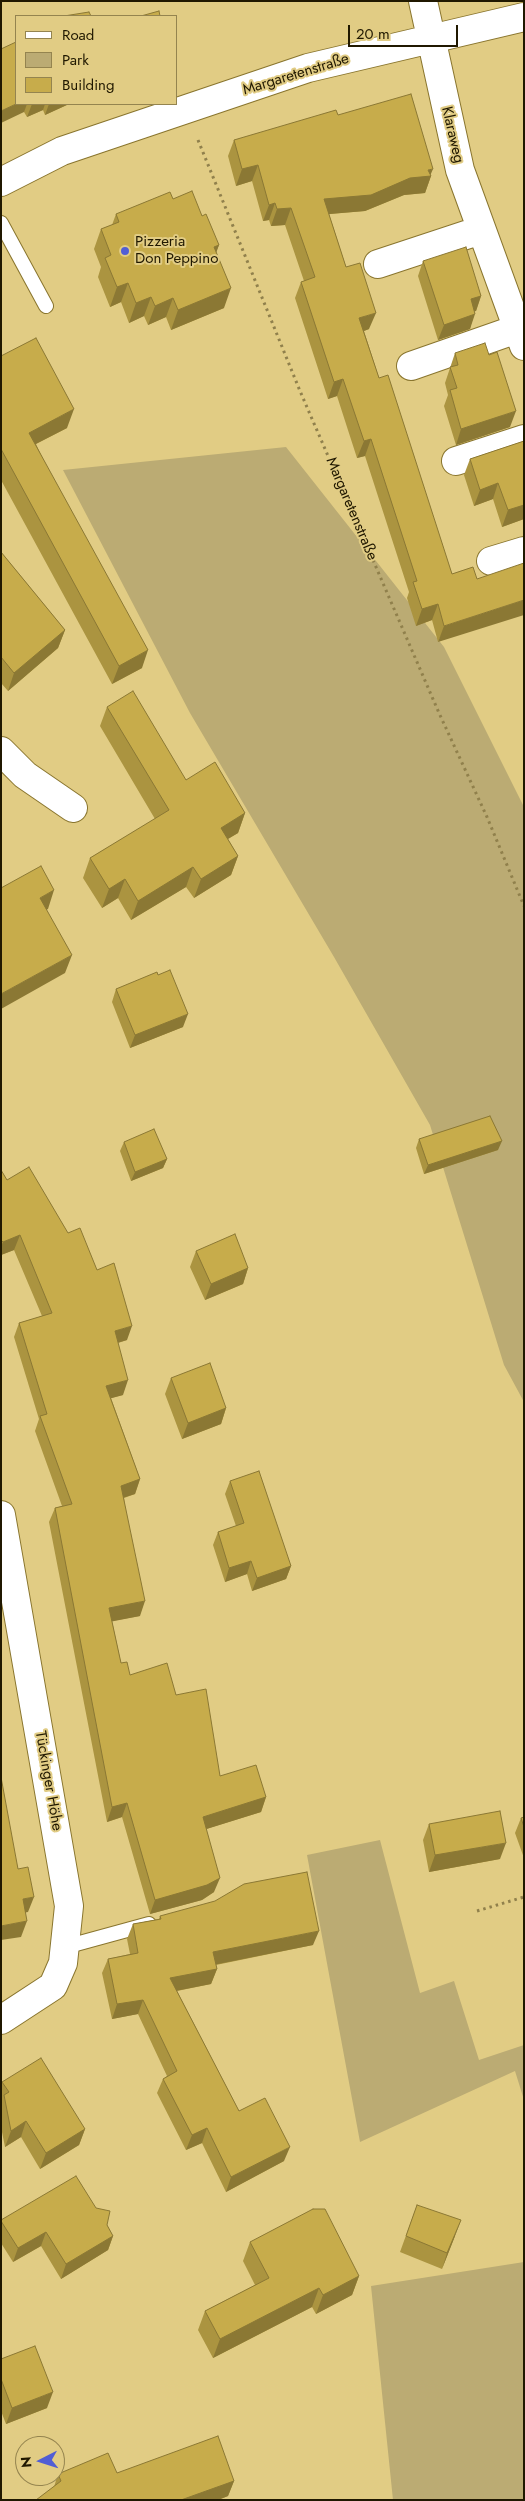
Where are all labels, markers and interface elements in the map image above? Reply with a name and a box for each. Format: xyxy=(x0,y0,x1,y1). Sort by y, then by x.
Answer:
legend xyxy=(15,15,178,105)
scale bar xyxy=(350,15,460,47)
text: 20 m xyxy=(356,23,390,45)
text: Road xyxy=(62,24,94,46)
text: Park xyxy=(62,49,89,71)
street label: Margaretenstraße xyxy=(241,50,351,100)
text: Building xyxy=(62,74,114,96)
street label: Klaraweg xyxy=(437,105,467,165)
place label: Pizzeria Don Peppino xyxy=(135,233,218,268)
marker: Pizzeria Don Peppino xyxy=(119,245,131,257)
street label: Margaretenstraße xyxy=(321,455,381,563)
street label: Tückinger Höhe xyxy=(30,1730,66,1832)
north arrow xyxy=(15,2436,65,2486)
text: N xyxy=(16,2456,37,2469)

